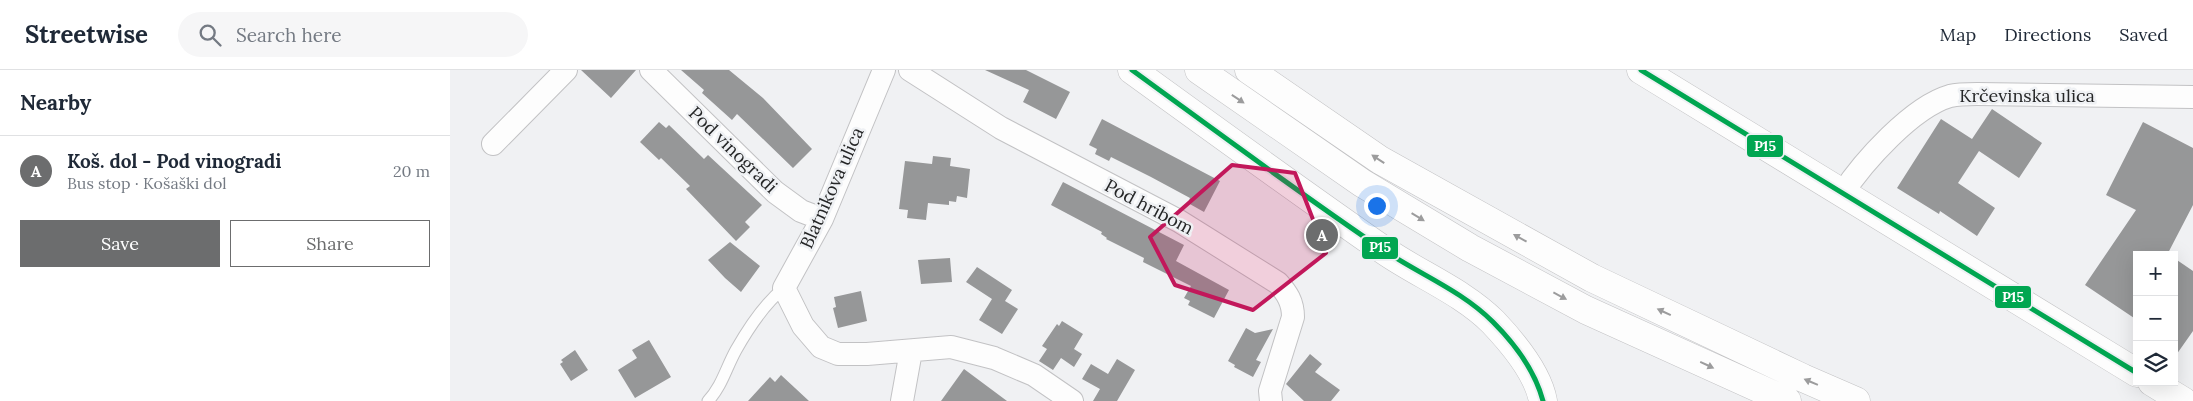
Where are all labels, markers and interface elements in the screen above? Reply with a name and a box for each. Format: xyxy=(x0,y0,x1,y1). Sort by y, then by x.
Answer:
search box xyxy=(178,12,528,57)
text: Streetwise xyxy=(25,19,148,50)
icon: search xyxy=(196,21,224,49)
text: Search here xyxy=(236,23,342,47)
text: Map xyxy=(1940,23,1976,46)
text: Directions xyxy=(2004,23,2091,46)
text: Saved xyxy=(2119,23,2168,46)
street label: Krčevinska ulica xyxy=(1959,84,2095,107)
text: Nearby xyxy=(20,89,91,116)
one-way arrow xyxy=(1231,94,1245,104)
street label: Pod vinogradi xyxy=(684,101,783,198)
street label: Blatnikova ulica xyxy=(795,124,869,252)
line badge: P15 xyxy=(1746,134,1784,158)
text: P15 xyxy=(1754,137,1777,155)
text: Koš. dol - Pod vinogradi xyxy=(67,149,282,173)
one-way arrow xyxy=(1371,154,1385,163)
text: A xyxy=(31,161,41,181)
text: 20 m xyxy=(393,161,430,181)
text: Bus stop · Košaški dol xyxy=(67,173,227,193)
street label: Pod hribom xyxy=(1101,174,1198,240)
your location xyxy=(1364,193,1390,219)
one-way arrow xyxy=(1411,212,1424,221)
pin: A xyxy=(1306,216,1338,254)
button: Save xyxy=(20,220,220,267)
button: Share xyxy=(230,220,430,267)
one-way arrow xyxy=(1512,234,1527,242)
line badge: P15 xyxy=(1361,236,1399,260)
text: P15 xyxy=(1369,238,1392,256)
map controls xyxy=(2133,251,2178,386)
button: + xyxy=(2133,251,2178,296)
line badge: P15 xyxy=(1994,285,2032,309)
text: P15 xyxy=(2002,288,2025,306)
one-way arrow xyxy=(1552,292,1567,300)
button: − xyxy=(2133,296,2178,341)
one-way arrow xyxy=(1657,308,1671,316)
button: layers xyxy=(2133,341,2178,386)
one-way arrow xyxy=(1700,362,1714,370)
one-way arrow xyxy=(1804,377,1818,385)

